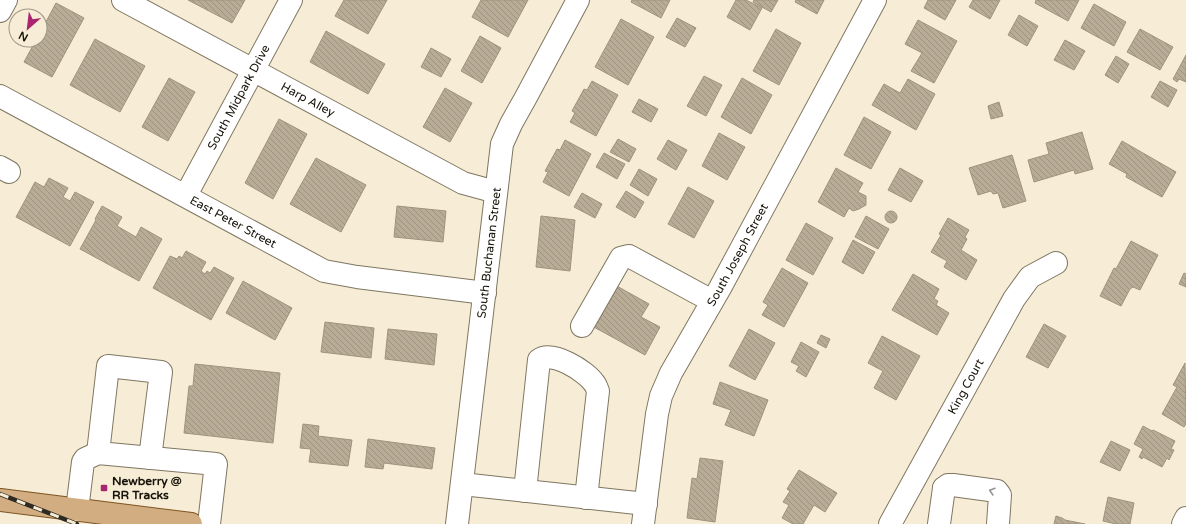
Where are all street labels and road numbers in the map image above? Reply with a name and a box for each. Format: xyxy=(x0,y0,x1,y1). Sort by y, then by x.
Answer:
street label: South Midpark Drive xyxy=(205,42,273,152)
street label: Harp Alley xyxy=(279,79,338,120)
street label: South Buchanan Street xyxy=(474,186,504,319)
street label: East Peter Street xyxy=(188,193,279,251)
street label: South Joseph Street xyxy=(704,201,771,309)
street label: King Court xyxy=(945,356,987,417)

